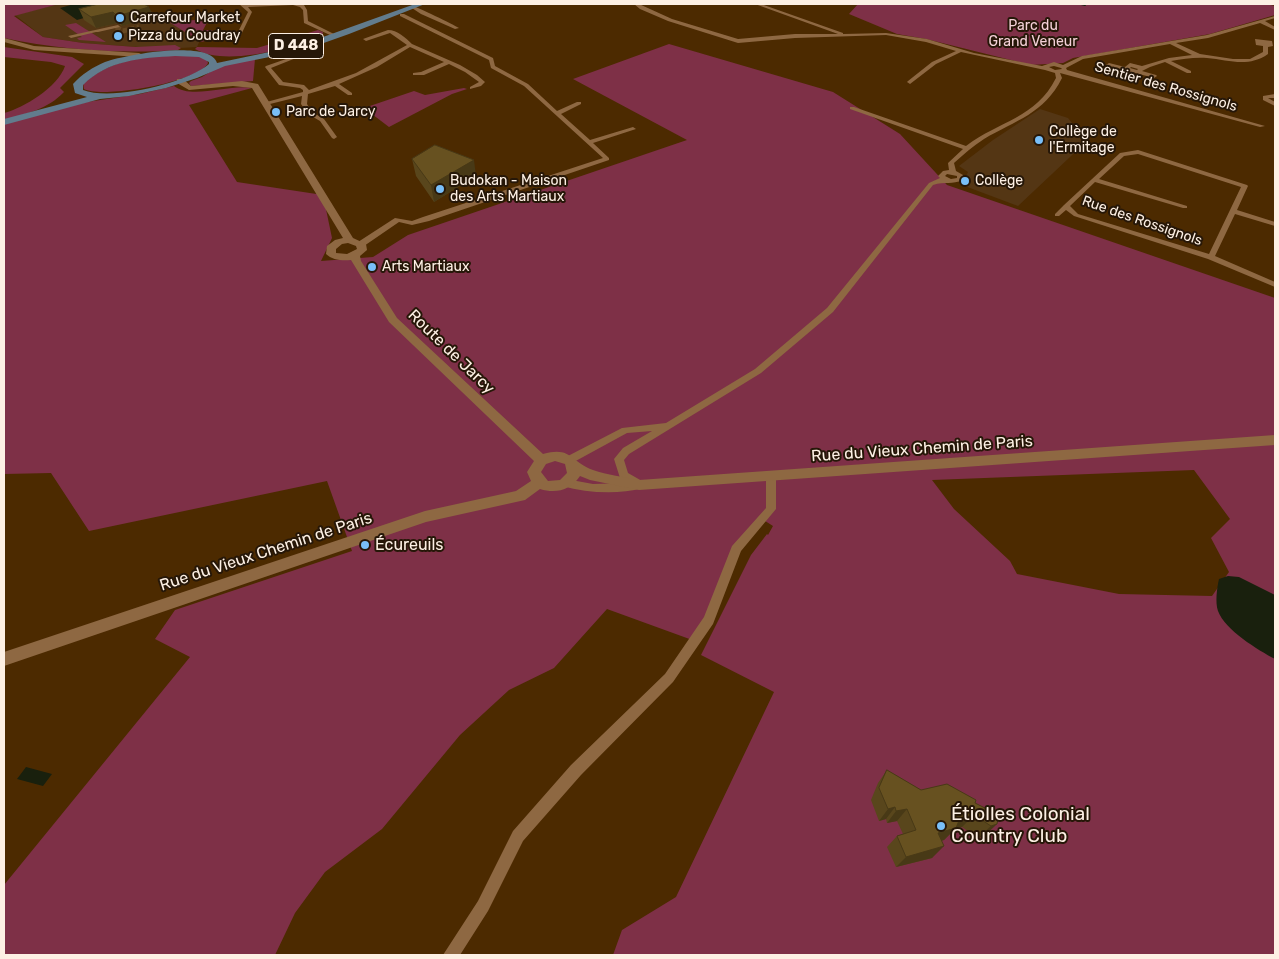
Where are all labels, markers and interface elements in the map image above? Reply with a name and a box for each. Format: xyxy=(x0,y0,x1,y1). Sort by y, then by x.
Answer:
place label: Carrefour Market xyxy=(130,10,240,26)
marker: Carrefour Market xyxy=(114,12,126,24)
park label: Parc du Grand Veneur xyxy=(988,18,1078,50)
place label: Pizza du Coudray xyxy=(128,28,241,44)
marker: Pizza du Coudray xyxy=(112,30,124,42)
road number: D 448 xyxy=(268,34,324,58)
street label: Sentier des Rossignols xyxy=(1093,59,1239,115)
place label: Parc de Jarcy xyxy=(286,104,375,120)
marker: Parc de Jarcy xyxy=(270,106,282,118)
place label: Collège de l'Ermitage xyxy=(1049,124,1117,156)
marker: Collège de l'Ermitage xyxy=(1033,134,1045,146)
place label: Budokan - Maison des Arts Martiaux xyxy=(450,173,567,206)
place label: Collège xyxy=(975,173,1023,189)
marker: Collège xyxy=(959,175,971,187)
marker: Budokan - Maison des Arts Martiaux xyxy=(434,183,446,195)
street label: Rue des Rossignols xyxy=(1080,193,1204,249)
place label: Arts Martiaux xyxy=(382,259,469,275)
marker: Arts Martiaux xyxy=(366,261,378,273)
street label: Route de Jarcy xyxy=(404,306,498,398)
street label: Rue du Vieux Chemin de Paris xyxy=(811,432,1033,466)
street label: Rue du Vieux Chemin de Paris xyxy=(157,509,375,595)
place label: Écureuils xyxy=(375,535,444,555)
marker: Écureuils xyxy=(359,539,371,551)
place label: Étiolles Colonial Country Club xyxy=(951,804,1090,848)
marker: Étiolles Colonial Country Club xyxy=(935,820,947,832)

